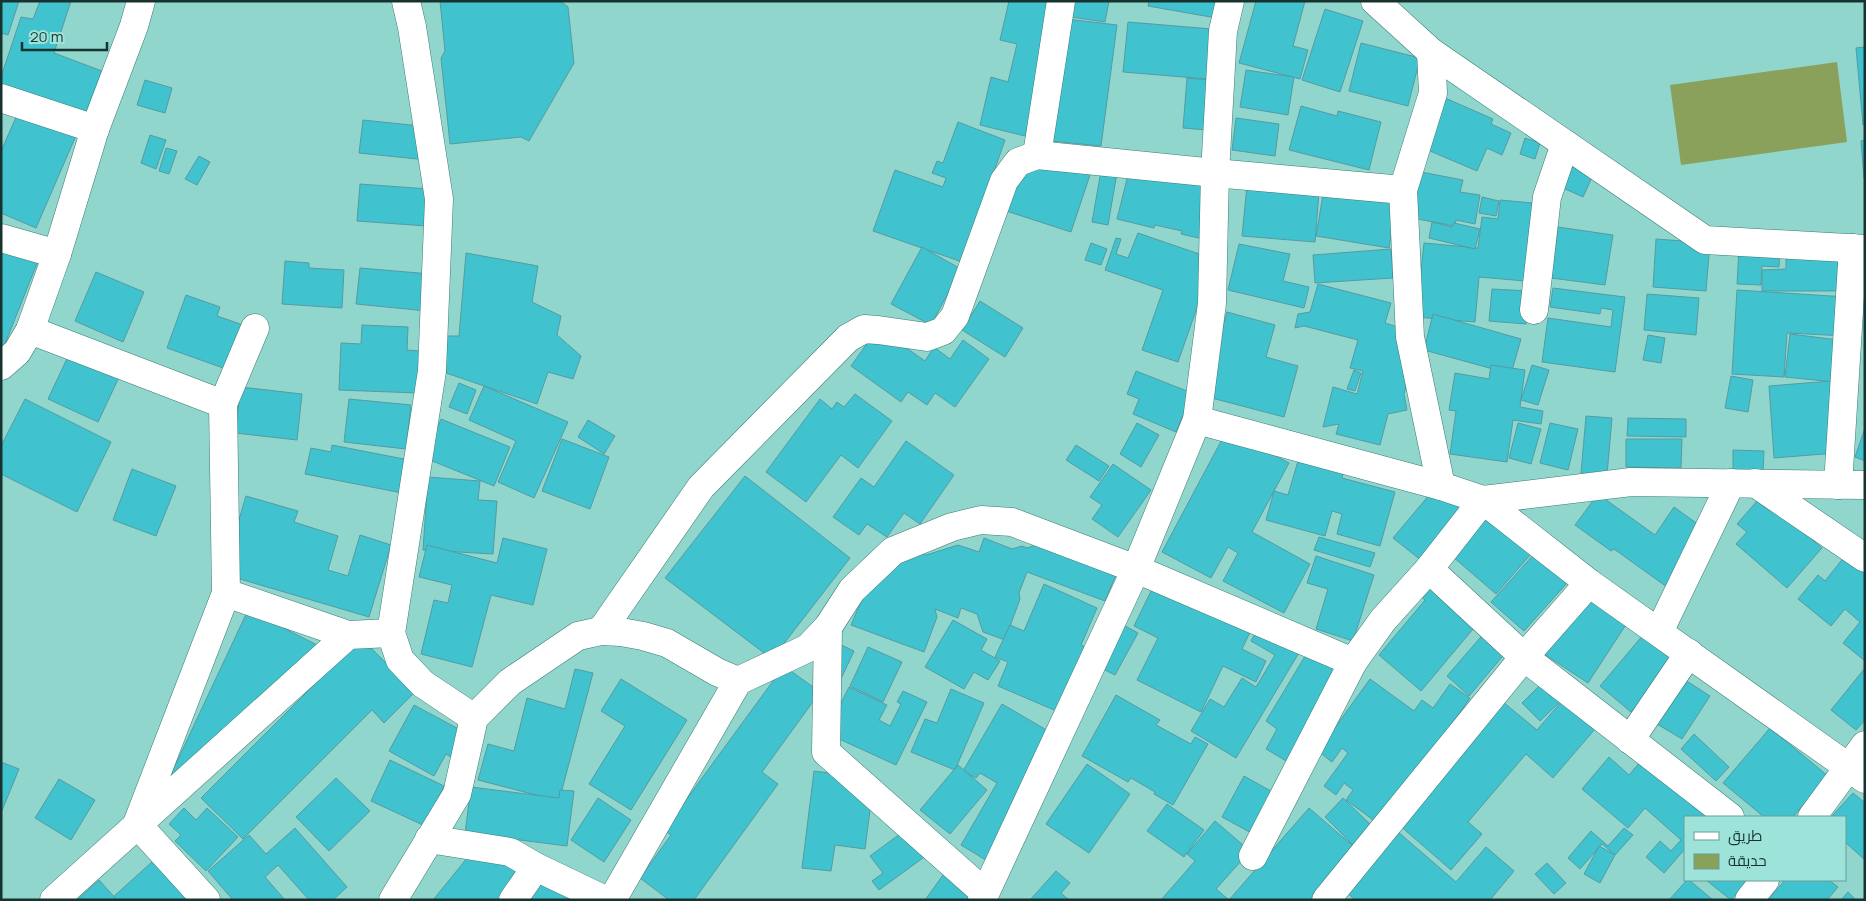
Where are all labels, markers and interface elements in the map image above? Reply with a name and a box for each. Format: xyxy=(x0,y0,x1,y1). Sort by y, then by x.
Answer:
scale bar xyxy=(22,20,108,52)
text: 20 m xyxy=(30,26,63,47)
legend xyxy=(1684,816,1846,881)
text: طريق xyxy=(1728,825,1762,846)
text: حديقة xyxy=(1728,850,1767,871)

